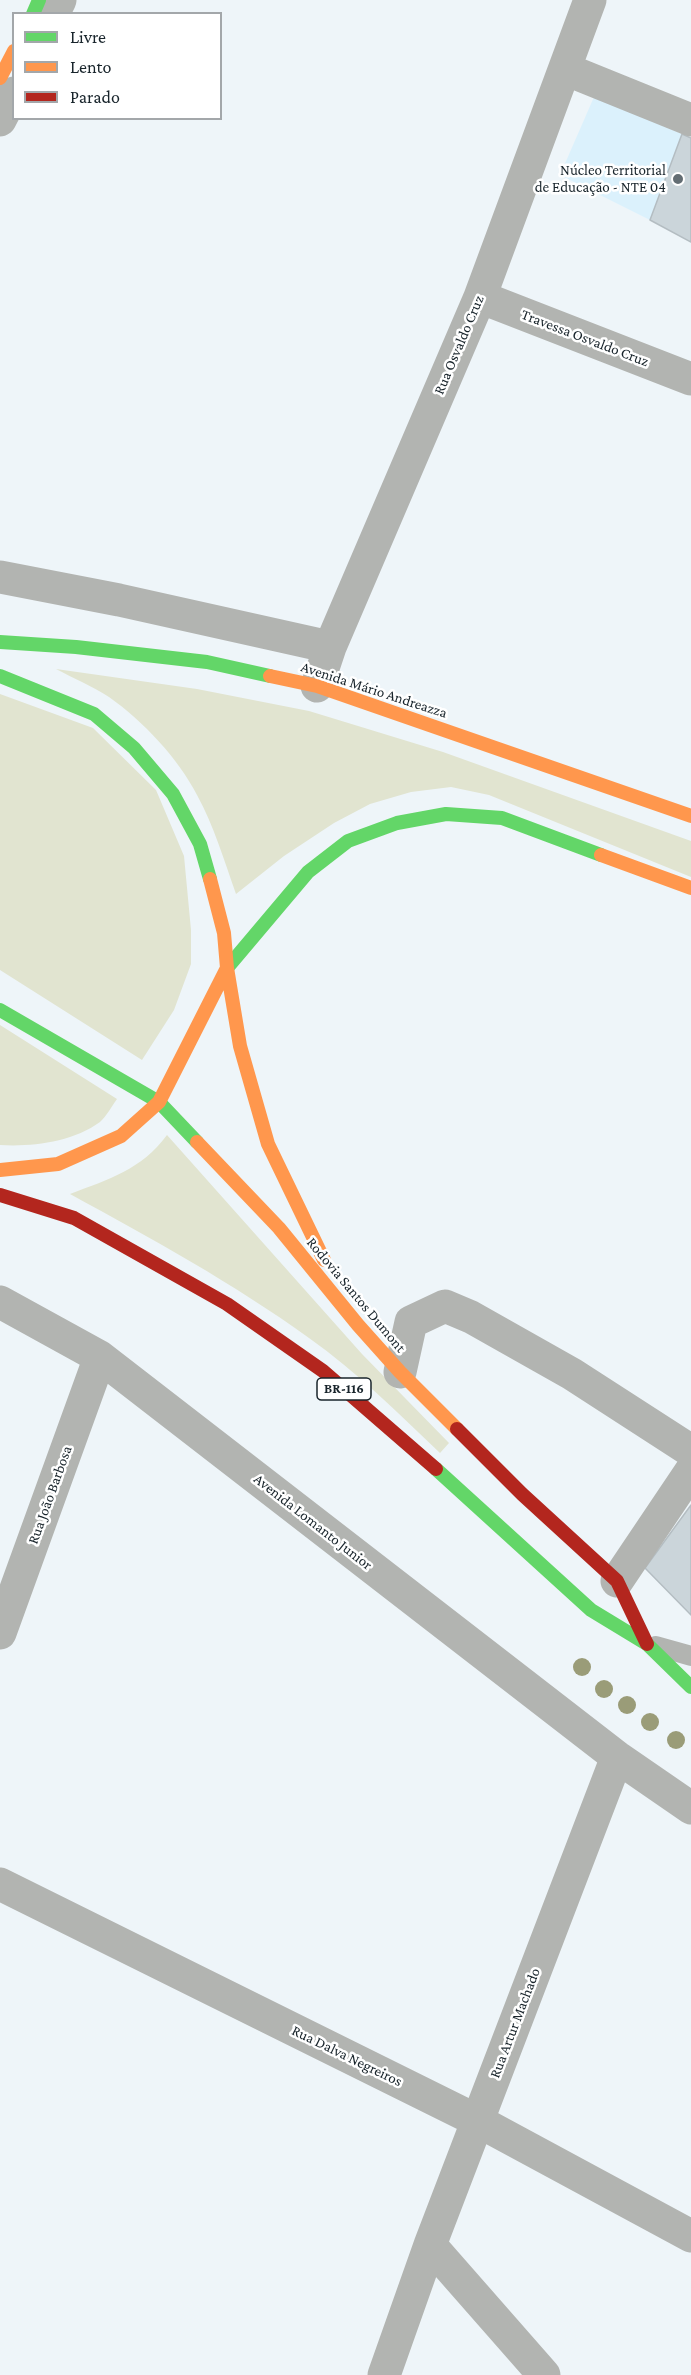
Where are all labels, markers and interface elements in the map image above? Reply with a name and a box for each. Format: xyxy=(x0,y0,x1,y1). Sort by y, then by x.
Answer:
legend xyxy=(12,12,222,120)
text: Livre xyxy=(70,27,106,47)
text: Lento xyxy=(70,57,111,77)
text: Parado xyxy=(70,87,120,107)
place label: Núcleo Territorial de Educação - NTE 04 xyxy=(535,161,666,196)
marker: Núcleo Territorial de Educação - NTE 04 xyxy=(671,172,685,186)
street label: Rua Osvaldo Cruz xyxy=(430,293,488,397)
street label: Travessa Osvaldo Cruz xyxy=(519,305,651,371)
street label: Avenida Mário Andreazza xyxy=(299,658,449,722)
street label: Rodovia Santos Dumont xyxy=(303,1234,409,1356)
road number: BR-116 xyxy=(317,1378,371,1400)
street label: Rua João Barbosa xyxy=(24,1443,76,1547)
street label: Avenida Lomanto Junior xyxy=(250,1470,376,1574)
street label: Rua Artur Machado xyxy=(486,1965,544,2081)
street label: Rua Dalva Negreiros xyxy=(289,2021,405,2091)

